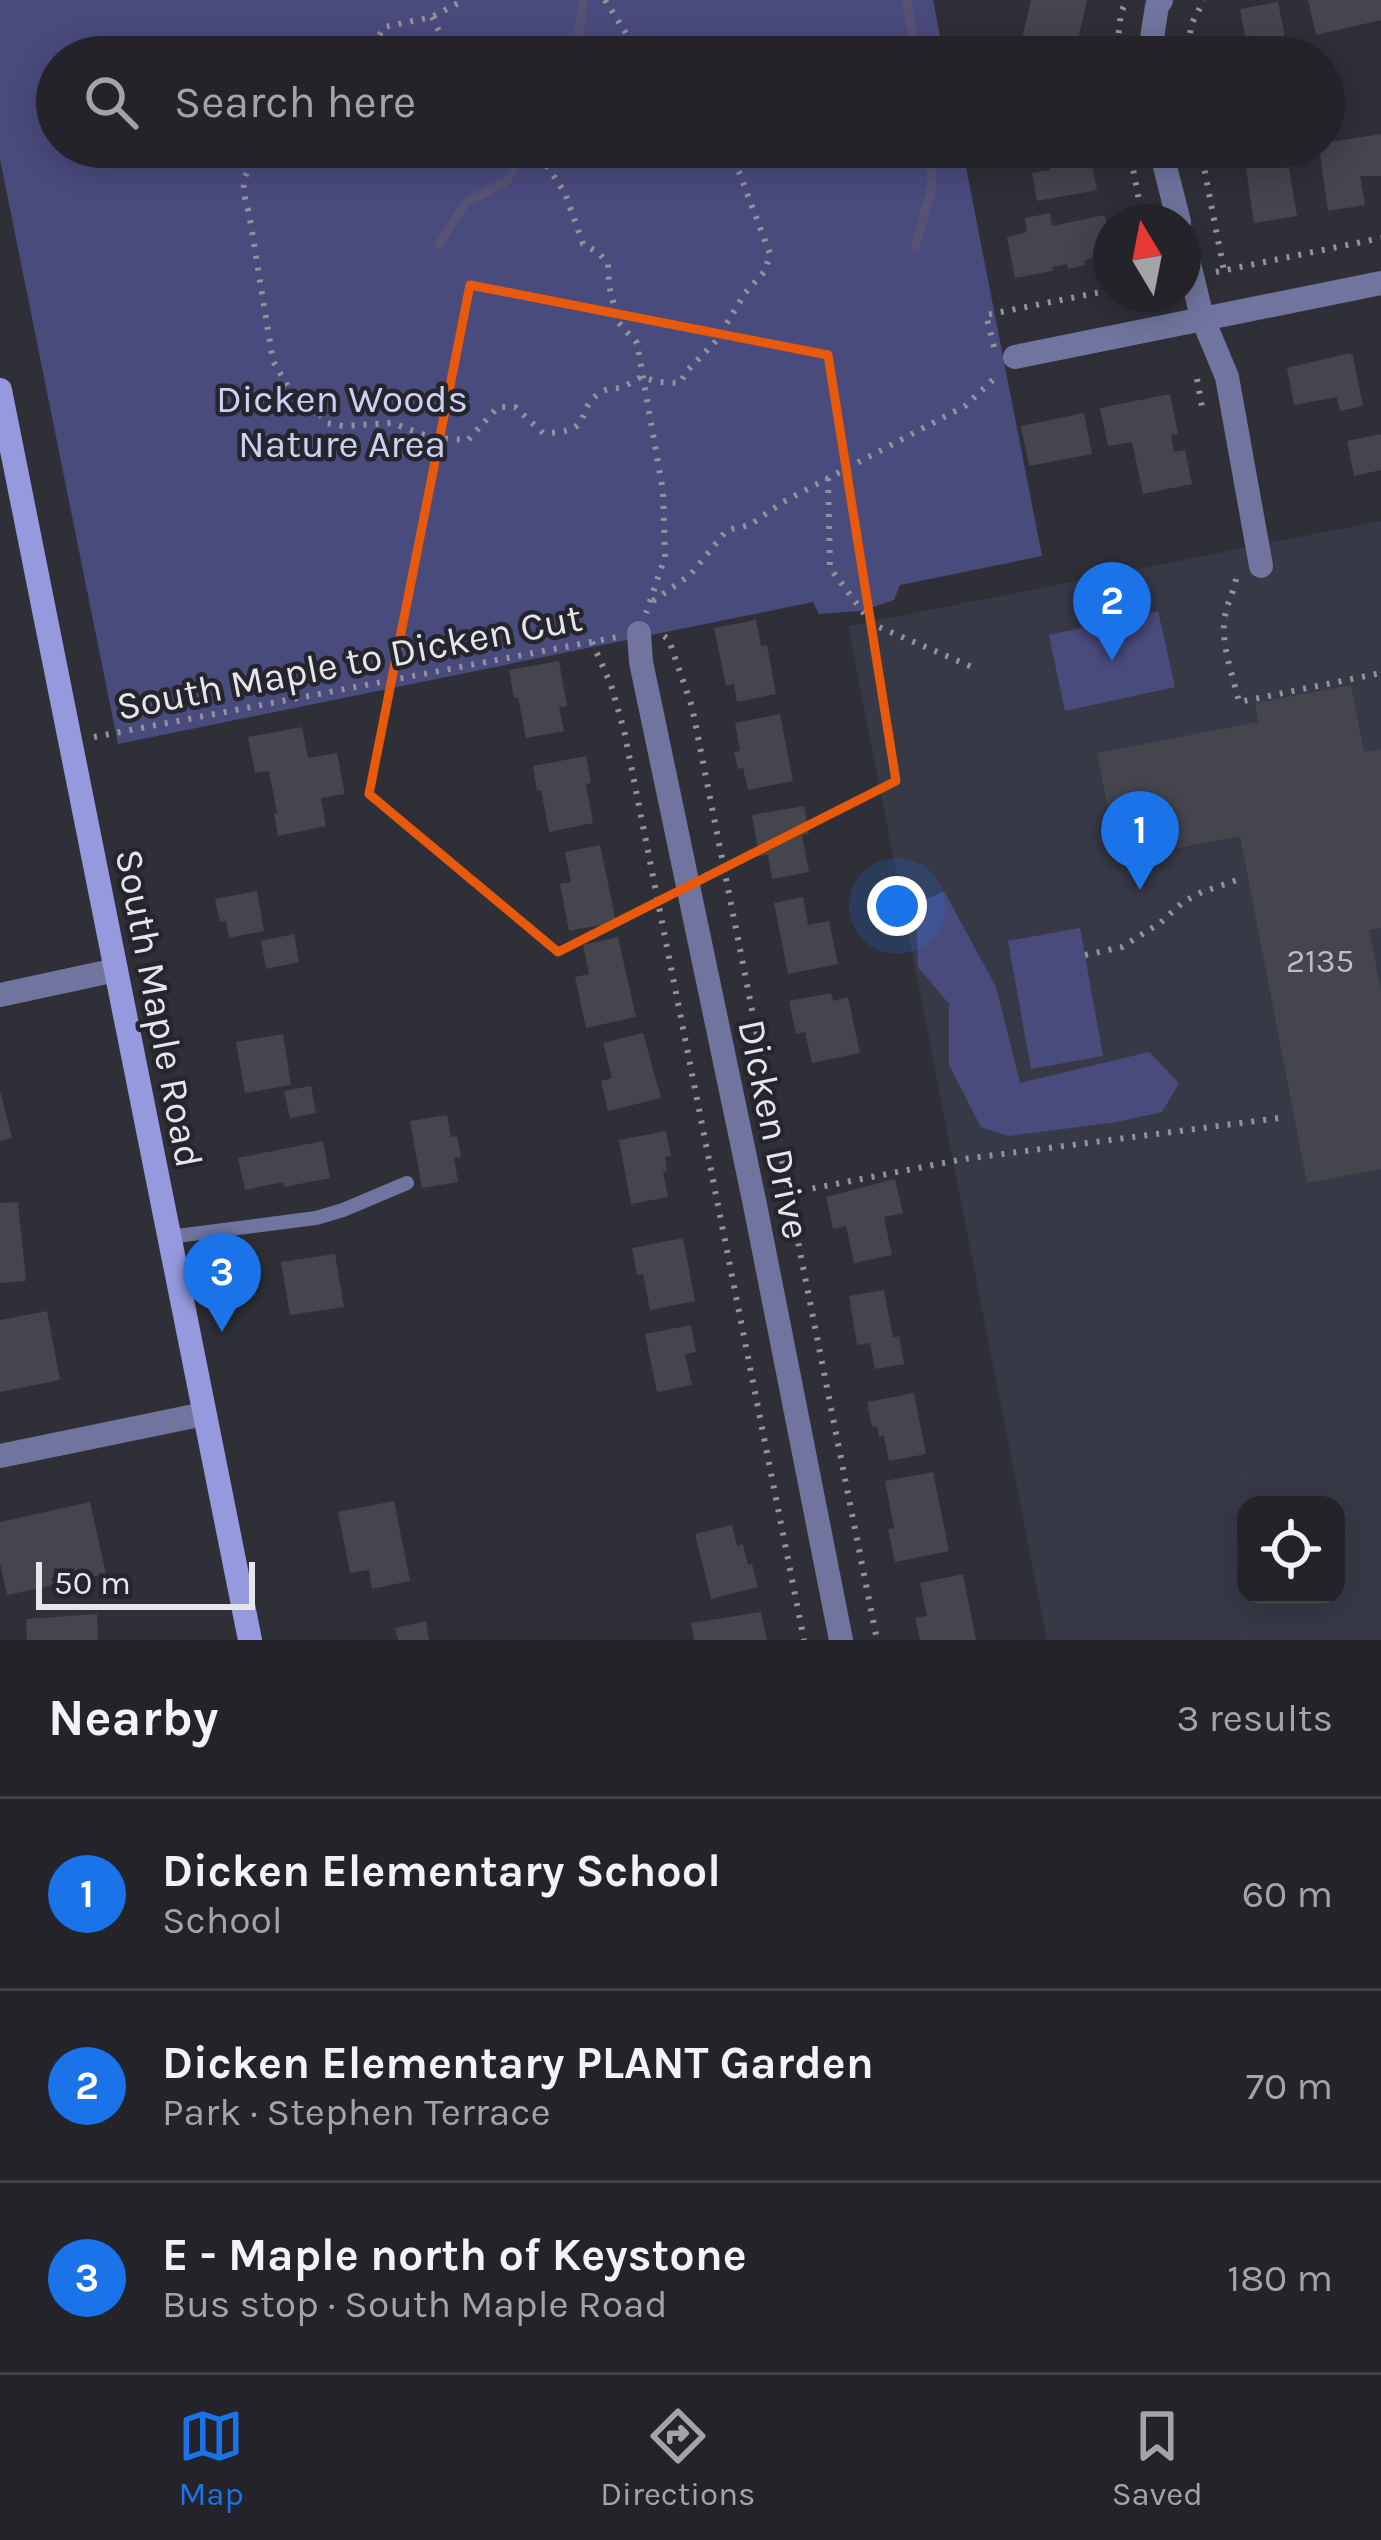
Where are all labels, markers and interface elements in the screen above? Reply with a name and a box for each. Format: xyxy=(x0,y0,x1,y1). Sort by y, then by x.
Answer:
search box xyxy=(36,36,1345,168)
icon: search xyxy=(78,69,144,135)
text: Search here xyxy=(174,76,416,128)
north arrow xyxy=(1093,204,1201,312)
park label: Dicken Woods Nature Area xyxy=(216,376,468,467)
pin: 2 xyxy=(1073,562,1151,661)
street label: South Maple to Dicken Cut xyxy=(113,594,586,730)
pin: 1 xyxy=(1101,791,1179,890)
street label: South Maple Road xyxy=(106,845,212,1171)
your location xyxy=(867,876,927,936)
house number: 2135 xyxy=(1286,942,1354,980)
street label: Dicken Drive xyxy=(728,1015,820,1243)
pin: 3 xyxy=(183,1233,261,1332)
map controls xyxy=(1237,1496,1345,1604)
button: locate xyxy=(1237,1496,1345,1604)
scale bar xyxy=(36,1556,255,1609)
text: 50 m xyxy=(54,1564,131,1602)
text: Nearby xyxy=(48,1688,218,1748)
text: 3 results xyxy=(1176,1695,1333,1741)
text: Dicken Elementary School xyxy=(162,1845,721,1897)
text: 1 xyxy=(80,1871,94,1917)
text: 60 m xyxy=(1242,1871,1333,1917)
text: School xyxy=(162,1897,283,1943)
text: Dicken Elementary PLANT Garden xyxy=(162,2037,874,2089)
text: 2 xyxy=(75,2063,99,2109)
text: 70 m xyxy=(1246,2063,1333,2109)
text: Park · Stephen Terrace xyxy=(162,2089,550,2135)
text: E - Maple north of Keystone xyxy=(162,2229,747,2281)
text: 3 xyxy=(75,2255,99,2301)
text: 180 m xyxy=(1227,2255,1333,2301)
text: Bus stop · South Maple Road xyxy=(162,2281,668,2327)
tab: Map xyxy=(178,2403,244,2513)
tab: Directions xyxy=(600,2403,755,2513)
tab: Saved xyxy=(1112,2403,1203,2513)

